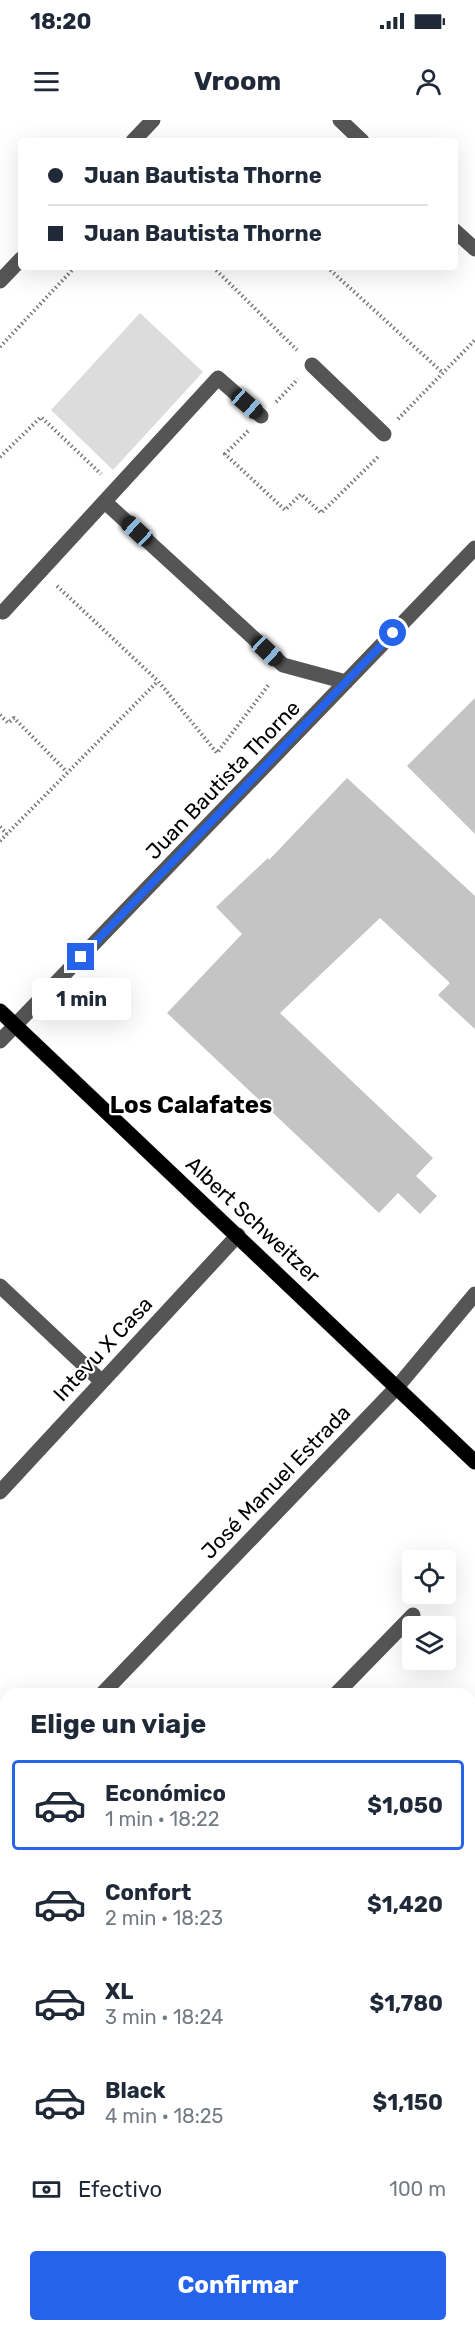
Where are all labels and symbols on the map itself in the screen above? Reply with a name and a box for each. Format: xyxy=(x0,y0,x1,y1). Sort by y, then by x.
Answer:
car xyxy=(228,385,266,423)
car xyxy=(118,512,156,550)
route start xyxy=(379,619,406,646)
car xyxy=(248,632,286,670)
street label: Juan Bautista Thorne xyxy=(140,695,305,864)
route end xyxy=(67,943,94,970)
callout: 1 min xyxy=(32,978,130,1020)
district label: Los Calafates xyxy=(110,1091,272,1119)
street label: Albert Schweitzer xyxy=(181,1151,325,1288)
street label: Intevu X Casa xyxy=(48,1291,157,1406)
street label: José Manuel Estrada xyxy=(196,1400,355,1564)

